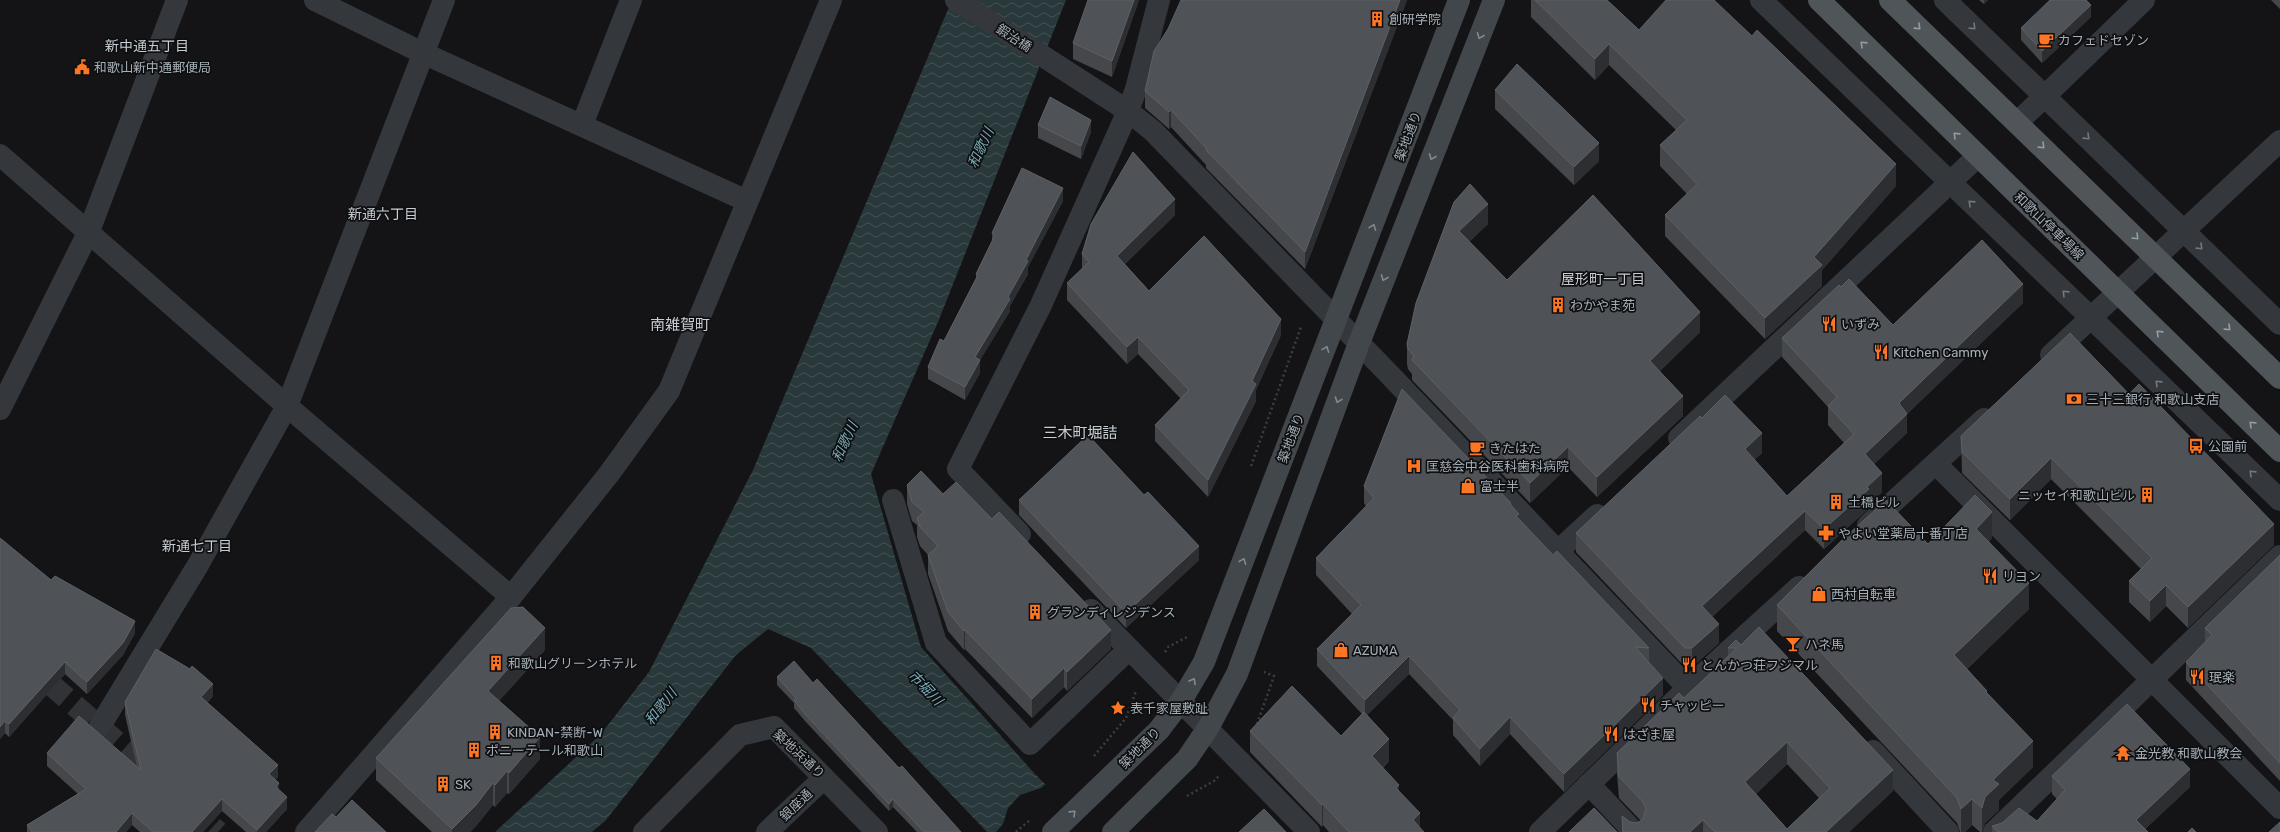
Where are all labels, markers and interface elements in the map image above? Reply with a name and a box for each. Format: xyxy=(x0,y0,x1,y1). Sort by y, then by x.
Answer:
building icon: 創研学院 xyxy=(1368,10,1386,28)
place label: 創研学院 xyxy=(1389,12,1441,27)
street label: 鍜治橋 xyxy=(994,21,1034,55)
one-way arrow xyxy=(1913,22,1921,30)
one-way arrow xyxy=(1968,22,1976,30)
cafe icon: カフェドセゾン xyxy=(2037,31,2055,49)
one-way arrow xyxy=(1476,33,1484,40)
place label: カフェドセゾン xyxy=(2058,33,2149,48)
district label: 新中通五丁目 xyxy=(105,38,189,55)
one-way arrow xyxy=(1860,41,1868,49)
public building icon: 和歌山新中通郵便局 xyxy=(73,58,91,76)
place label: 和歌山新中通郵便局 xyxy=(94,60,211,75)
street label: 築地通り xyxy=(1392,109,1424,163)
water label: 和歌川 xyxy=(964,124,998,171)
one-way arrow xyxy=(1953,132,1961,139)
one-way arrow xyxy=(2082,132,2090,140)
one-way arrow xyxy=(2037,141,2045,149)
one-way arrow xyxy=(1429,154,1437,161)
street label: 和歌山停車場線 xyxy=(2011,189,2087,263)
one-way arrow xyxy=(1968,200,1976,207)
district label: 新通六丁目 xyxy=(348,206,418,223)
one-way arrow xyxy=(1368,224,1376,231)
one-way arrow xyxy=(2131,232,2139,239)
one-way arrow xyxy=(2195,242,2203,250)
district label: 屋形町一丁目 xyxy=(1561,271,1645,288)
one-way arrow xyxy=(1381,275,1389,282)
one-way arrow xyxy=(2062,290,2070,298)
building icon: わかやま苑 xyxy=(1549,296,1567,314)
place label: わかやま苑 xyxy=(1570,298,1635,313)
restaurant icon: いずみ xyxy=(1820,315,1838,333)
district label: 南雑賀町 xyxy=(650,316,710,334)
place label: いずみ xyxy=(1841,317,1880,332)
one-way arrow xyxy=(2223,323,2231,331)
one-way arrow xyxy=(2156,330,2164,338)
restaurant icon: Kitchen Cammy xyxy=(1872,343,1890,361)
one-way arrow xyxy=(1322,345,1330,352)
place label: Kitchen Cammy xyxy=(1893,345,1988,360)
one-way arrow xyxy=(2155,380,2163,388)
bank icon: 三十三銀行 和歌山支店 xyxy=(2065,390,2083,408)
place label: 三十三銀行 和歌山支店 xyxy=(2086,392,2219,407)
one-way arrow xyxy=(1334,396,1342,403)
street label: 築地通り xyxy=(1275,411,1307,465)
water label: 和歌川 xyxy=(828,418,862,465)
one-way arrow xyxy=(2249,421,2257,429)
district label: 三木町堀詰 xyxy=(1042,424,1118,442)
bus stop icon: 公園前 xyxy=(2187,437,2205,455)
cafe icon: きたはた xyxy=(1468,439,1486,457)
place label: 公園前 xyxy=(2208,439,2247,454)
place label: きたはた xyxy=(1489,441,1541,456)
hospital icon: 匡慈会中谷医科歯科病院 xyxy=(1405,457,1423,475)
place label: 匡慈会中谷医科歯科病院 xyxy=(1426,459,1569,474)
one-way arrow xyxy=(2249,470,2257,478)
shop icon: 富士半 xyxy=(1459,477,1477,495)
place label: 富士半 xyxy=(1480,479,1519,494)
building icon: ニッセイ和歌山ビル xyxy=(2138,486,2156,504)
place label: ニッセイ和歌山ビル xyxy=(2018,488,2135,503)
building icon: 土橋ビル xyxy=(1827,493,1845,511)
place label: 土橋ビル xyxy=(1848,495,1900,510)
pharmacy icon: やよい堂薬局十番丁店 xyxy=(1817,524,1835,542)
place label: やよい堂薬局十番丁店 xyxy=(1838,526,1968,541)
district label: 新通七丁目 xyxy=(162,538,232,555)
one-way arrow xyxy=(1239,558,1247,565)
restaurant icon: リヨン xyxy=(1981,567,1999,585)
place label: リヨン xyxy=(2002,569,2041,584)
shop icon: 西村自転車 xyxy=(1810,585,1828,603)
place label: 西村自転車 xyxy=(1831,587,1896,602)
building icon: グランディレジデンス xyxy=(1026,603,1044,621)
place label: グランディレジデンス xyxy=(1047,605,1176,620)
bar icon: ハネ馬 xyxy=(1784,635,1802,653)
place label: ハネ馬 xyxy=(1805,637,1844,652)
shop icon: AZUMA xyxy=(1332,641,1350,659)
place label: AZUMA xyxy=(1353,643,1398,658)
building icon: 和歌山グリーンホテル xyxy=(487,654,505,672)
place label: 和歌山グリーンホテル xyxy=(508,656,637,671)
restaurant icon: とんかつ荘フジマル xyxy=(1680,656,1698,674)
place label: とんかつ荘フジマル xyxy=(1701,658,1818,673)
water label: 市堀川 xyxy=(904,667,947,710)
restaurant icon: 珉楽 xyxy=(2188,668,2206,686)
place label: 珉楽 xyxy=(2209,670,2235,685)
one-way arrow xyxy=(1188,678,1195,685)
water label: 和歌川 xyxy=(641,684,682,729)
restaurant icon: チャッピー xyxy=(1639,696,1657,714)
place label: チャッピー xyxy=(1660,698,1725,713)
place icon: 表千家屋敷趾 xyxy=(1109,699,1127,717)
place label: 表千家屋敷趾 xyxy=(1130,701,1208,716)
building icon: KINDAN-禁断-W xyxy=(486,723,504,741)
street label: 築地通り xyxy=(1116,724,1164,772)
place label: KINDAN-禁断-W xyxy=(507,725,603,740)
restaurant icon: はざま屋 xyxy=(1602,725,1620,743)
street label: 築地浜通り xyxy=(770,726,828,782)
place label: はざま屋 xyxy=(1623,727,1675,742)
building icon: ポニーテール和歌山 xyxy=(465,741,483,759)
place label: ポニーテール和歌山 xyxy=(486,743,603,758)
temple icon: 金光教 和歌山教会 xyxy=(2114,744,2132,762)
place label: 金光教 和歌山教会 xyxy=(2135,746,2242,761)
building icon: SK xyxy=(434,775,452,793)
place label: SK xyxy=(455,777,471,792)
street label: 銀座通 xyxy=(777,786,815,824)
one-way arrow xyxy=(1068,810,1076,817)

